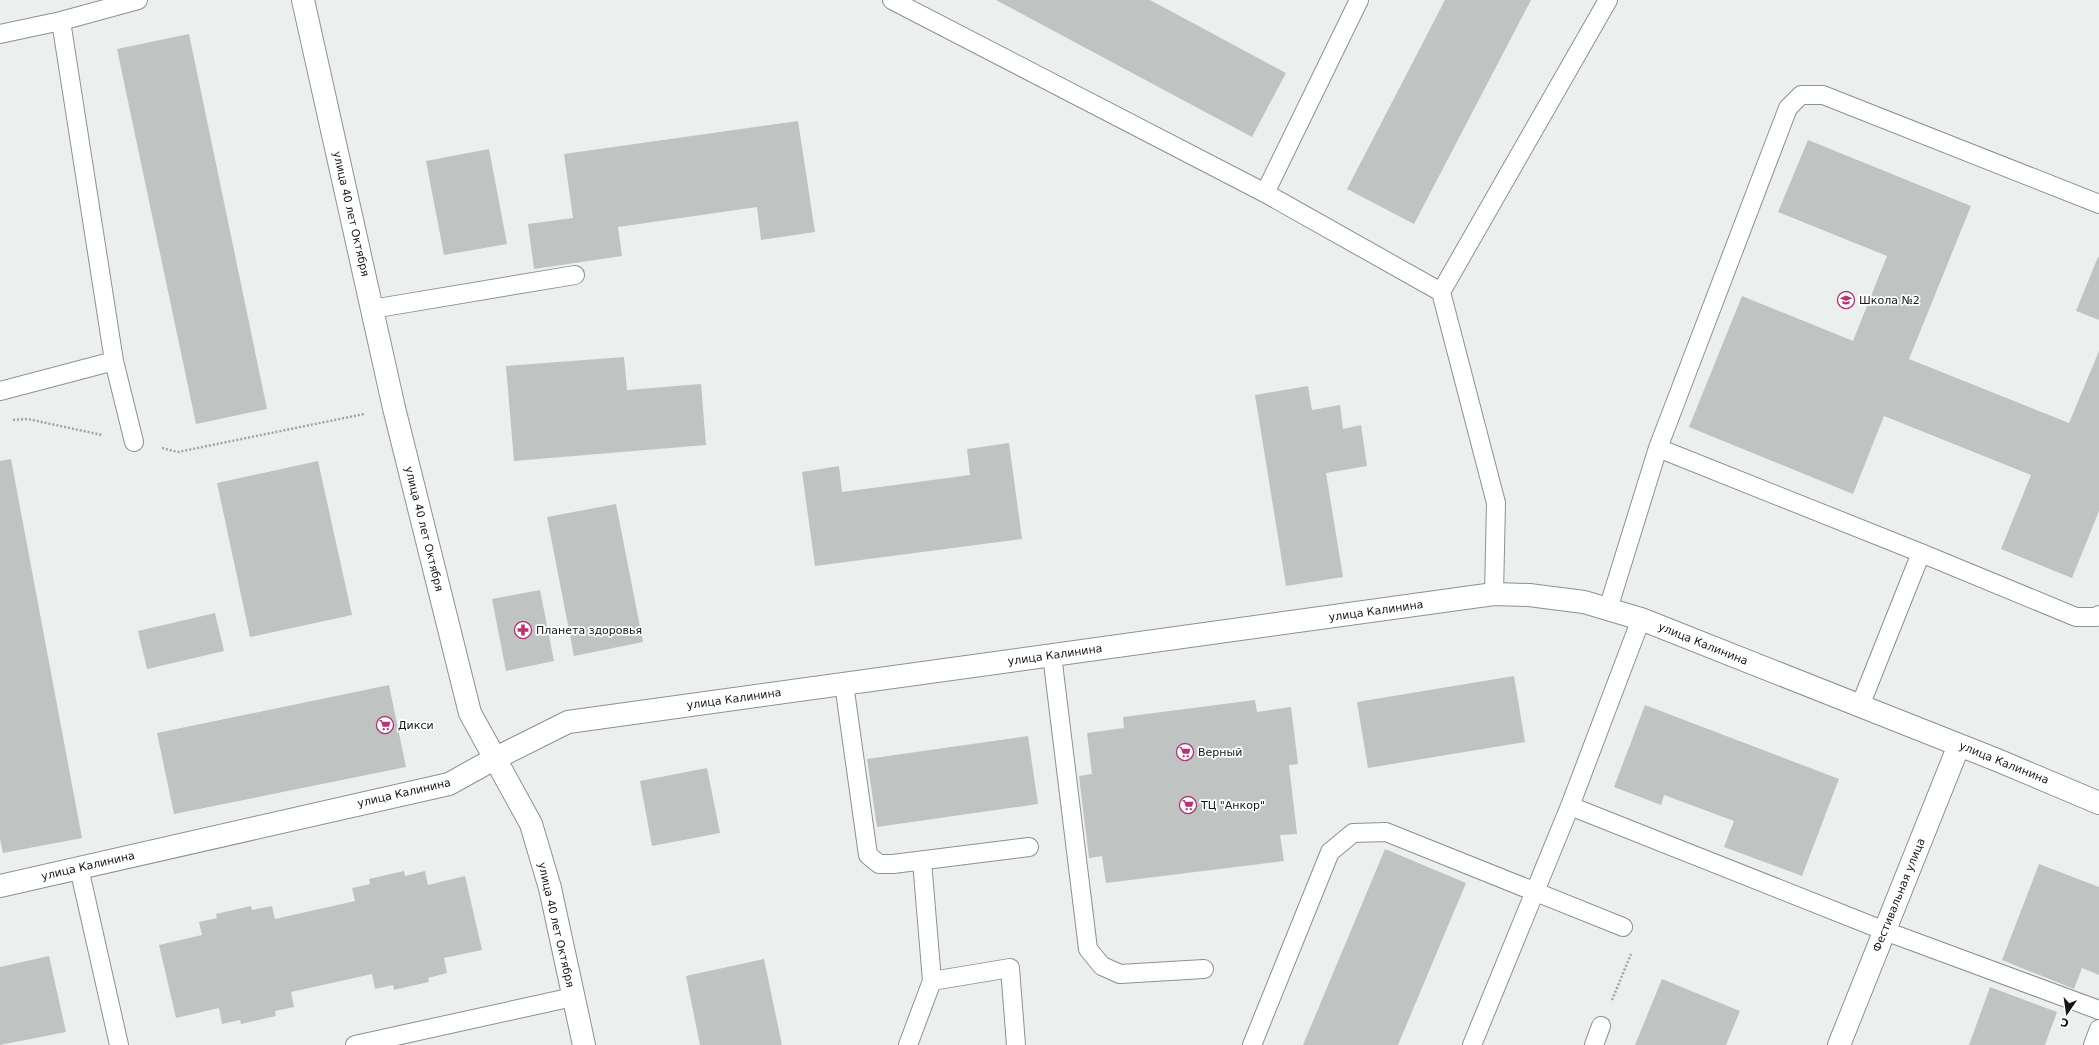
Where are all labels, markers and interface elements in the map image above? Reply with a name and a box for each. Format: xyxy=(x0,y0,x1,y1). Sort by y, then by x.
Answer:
street label: улица 40 лет Октября xyxy=(330,150,372,278)
school or university icon: Школа №2 xyxy=(1836,290,1856,310)
place label: Школа №2 xyxy=(1859,294,1920,307)
street label: улица 40 лет Октября xyxy=(402,465,446,593)
street label: улица Калинина xyxy=(1328,598,1424,624)
pharmacy icon: Планета здоровья xyxy=(513,620,533,640)
street label: улица Калинина xyxy=(1656,620,1750,668)
place label: Планета здоровья xyxy=(536,624,642,637)
street label: улица Калинина xyxy=(1007,642,1103,668)
street label: улица Калинина xyxy=(686,686,782,712)
supermarket icon: Дикси xyxy=(375,715,395,735)
place label: Дикси xyxy=(398,719,434,732)
street label: улица Калинина xyxy=(1957,739,2051,787)
supermarket icon: Верный xyxy=(1175,742,1195,762)
place label: Верный xyxy=(1198,746,1242,759)
street label: улица Калинина xyxy=(356,776,452,810)
supermarket icon: ТЦ "Анкор" xyxy=(1178,795,1198,815)
place label: ТЦ "Анкор" xyxy=(1200,799,1265,812)
street label: Фестивальная улица xyxy=(1870,836,1928,954)
street label: улица Калинина xyxy=(40,849,136,883)
street label: улица 40 лет Октября xyxy=(535,861,577,989)
north arrow xyxy=(2047,993,2087,1033)
text: С xyxy=(2059,1015,2070,1029)

